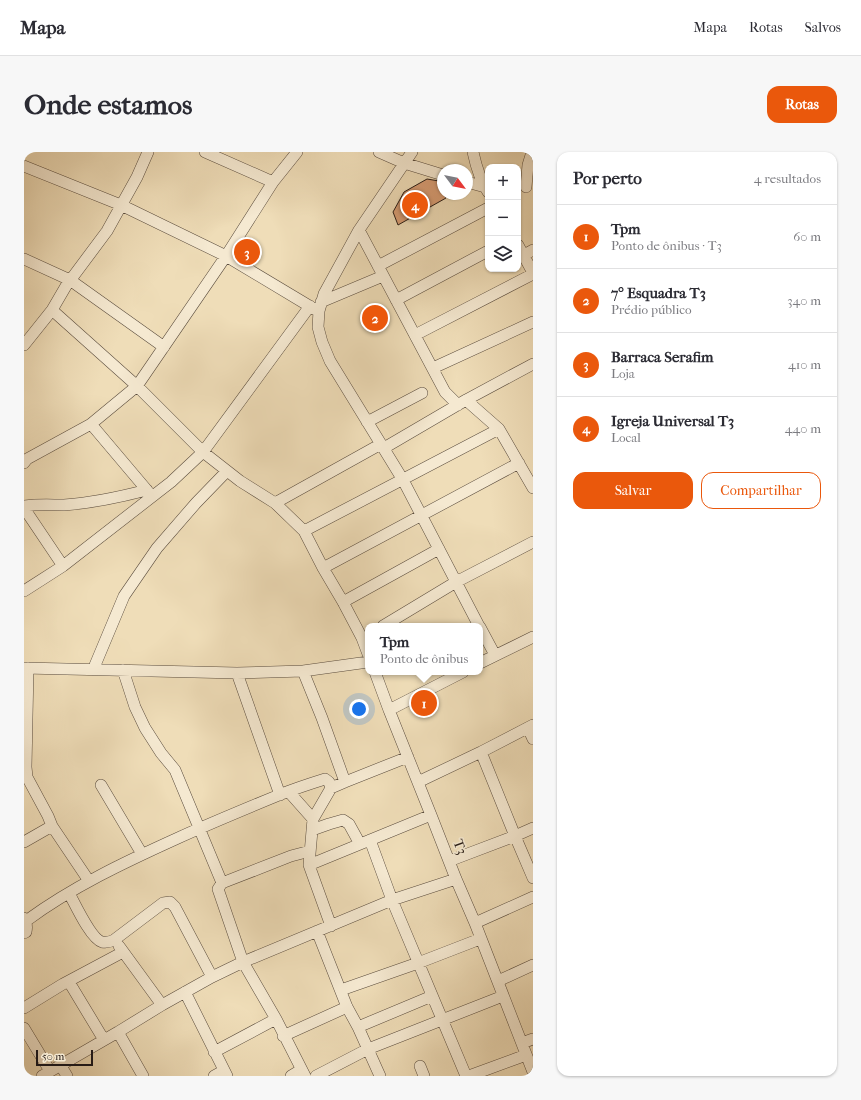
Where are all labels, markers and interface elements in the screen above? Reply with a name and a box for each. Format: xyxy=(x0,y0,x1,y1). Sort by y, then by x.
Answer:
text: Mapa xyxy=(20,17,65,39)
text: Mapa xyxy=(694,19,727,36)
text: Rotas xyxy=(749,19,783,36)
text: Salvos xyxy=(805,19,841,36)
button: Rotas xyxy=(767,86,837,123)
text: Onde estamos xyxy=(24,88,192,121)
north arrow xyxy=(437,164,473,200)
map controls xyxy=(485,164,521,272)
button: + xyxy=(485,164,521,200)
text: Por perto xyxy=(573,168,642,188)
text: 4 resultados xyxy=(754,171,821,186)
pin: 4 xyxy=(402,190,428,220)
button: − xyxy=(485,200,521,236)
text: Tpm xyxy=(611,220,640,238)
text: 1 xyxy=(584,229,588,244)
text: 60 m xyxy=(793,229,821,244)
button: layers xyxy=(485,236,521,272)
pin: 3 xyxy=(234,237,260,267)
text: Ponto de ônibus · T3 xyxy=(611,238,722,253)
text: 7° Esquadra T3 xyxy=(611,284,706,302)
text: 2 xyxy=(583,293,589,308)
text: 340 m xyxy=(787,293,821,308)
text: Prédio público xyxy=(611,302,692,317)
pin: 2 xyxy=(362,303,388,333)
text: Barraca Serafim xyxy=(611,348,713,366)
text: 3 xyxy=(583,357,589,372)
text: 410 m xyxy=(788,357,821,372)
text: Loja xyxy=(611,366,635,381)
text: Igreja Universal T3 xyxy=(611,412,734,430)
text: 4 xyxy=(582,421,590,436)
text: 440 m xyxy=(785,421,821,436)
text: Local xyxy=(611,430,641,445)
button: Salvar xyxy=(573,472,693,509)
button: Compartilhar xyxy=(701,472,821,509)
popup xyxy=(365,623,483,675)
text: Tpm xyxy=(380,633,409,651)
text: Ponto de ônibus xyxy=(380,651,468,666)
pin: 1 xyxy=(411,688,437,718)
your location xyxy=(349,699,369,719)
street label: T3 xyxy=(449,837,471,857)
scale bar xyxy=(36,1048,93,1067)
text: 50 m xyxy=(42,1050,64,1063)

